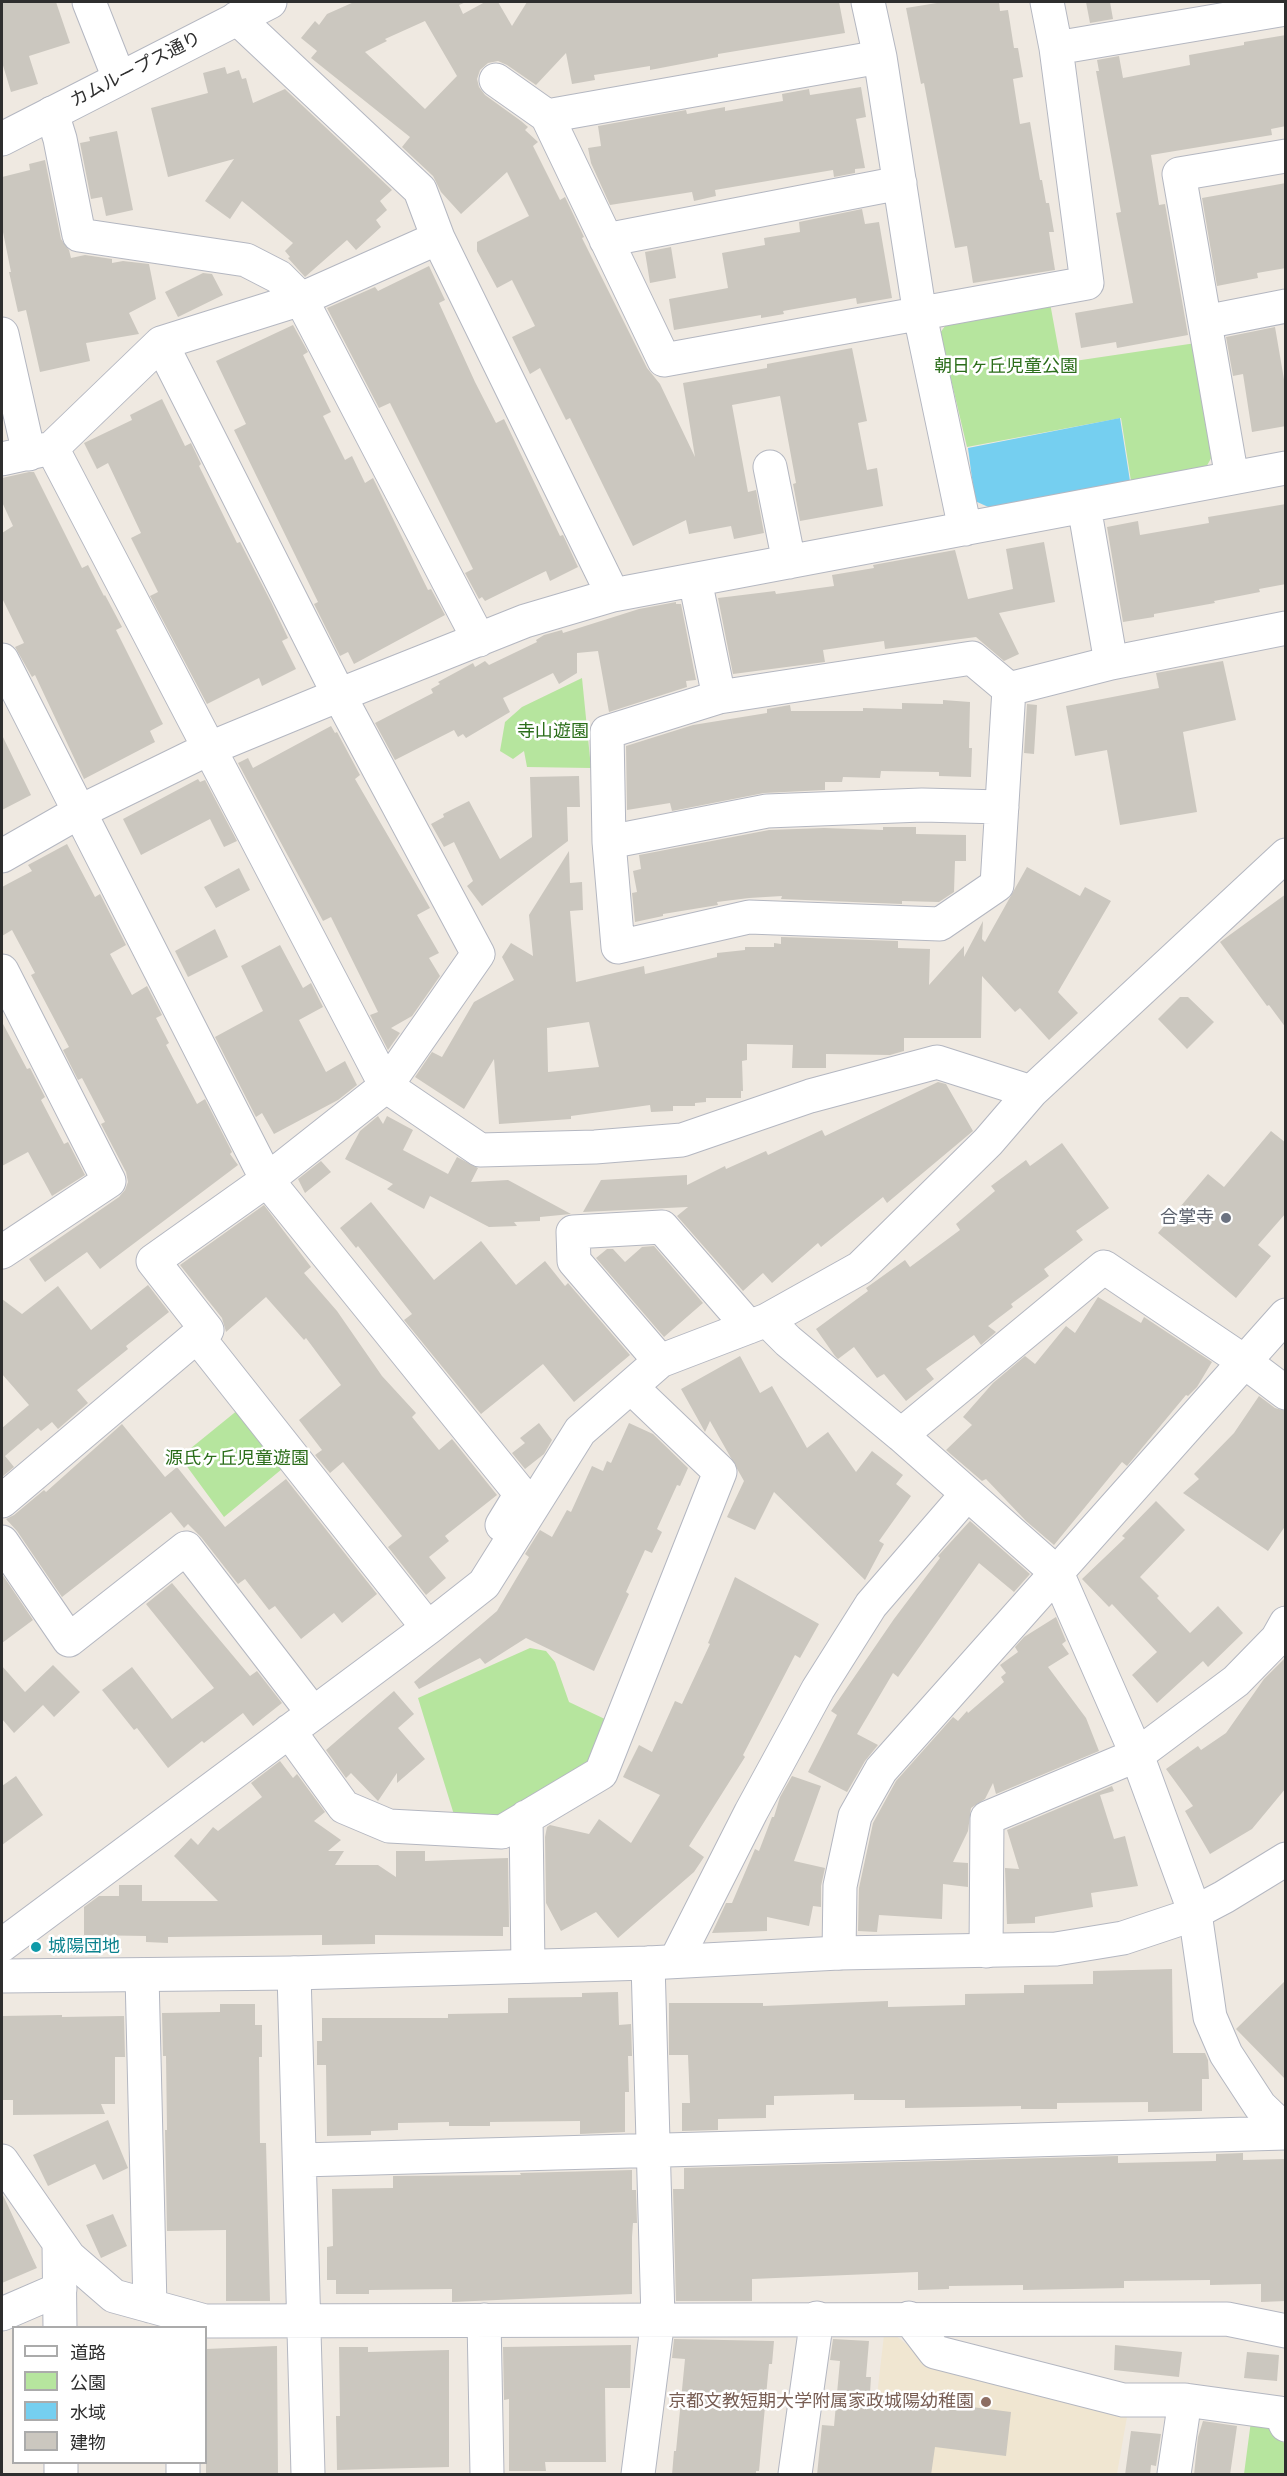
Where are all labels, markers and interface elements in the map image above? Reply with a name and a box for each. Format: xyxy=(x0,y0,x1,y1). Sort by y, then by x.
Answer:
street label: カムループス通り xyxy=(67,28,205,112)
park label: 朝日ヶ丘児童公園 xyxy=(934,356,1078,378)
park label: 寺山遊園 xyxy=(517,721,589,743)
place label: 合掌寺 xyxy=(1160,1207,1214,1229)
marker: 合掌寺 xyxy=(1219,1211,1233,1225)
park label: 源氏ヶ丘児童遊園 xyxy=(165,1448,309,1470)
place label: 城陽団地 xyxy=(48,1936,120,1958)
marker: 城陽団地 xyxy=(29,1940,43,1954)
legend xyxy=(12,2326,207,2464)
text: 道路 xyxy=(70,2342,106,2364)
text: 公園 xyxy=(70,2372,106,2394)
place label: 京都文教短期大学附属家政城陽幼稚園 xyxy=(668,2391,974,2413)
marker: 京都文教短期大学附属家政城陽幼稚園 xyxy=(979,2395,993,2409)
text: 水域 xyxy=(70,2402,106,2424)
text: 建物 xyxy=(70,2432,106,2454)

